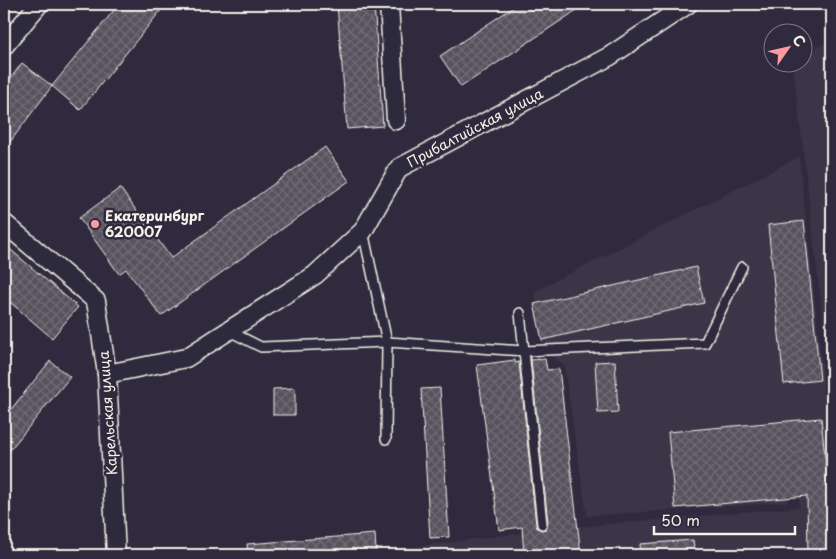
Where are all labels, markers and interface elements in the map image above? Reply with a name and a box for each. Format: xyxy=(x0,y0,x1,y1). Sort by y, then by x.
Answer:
north arrow xyxy=(764,22,814,72)
text: С xyxy=(788,30,811,51)
street label: Прибалтийская улица xyxy=(403,83,547,172)
place label: Екатеринбург 620007 xyxy=(105,205,205,242)
marker: Екатеринбург 620007 xyxy=(89,218,101,230)
street label: Карельская улица xyxy=(93,350,122,476)
scale bar xyxy=(654,504,795,536)
text: 50 m xyxy=(661,508,700,531)

